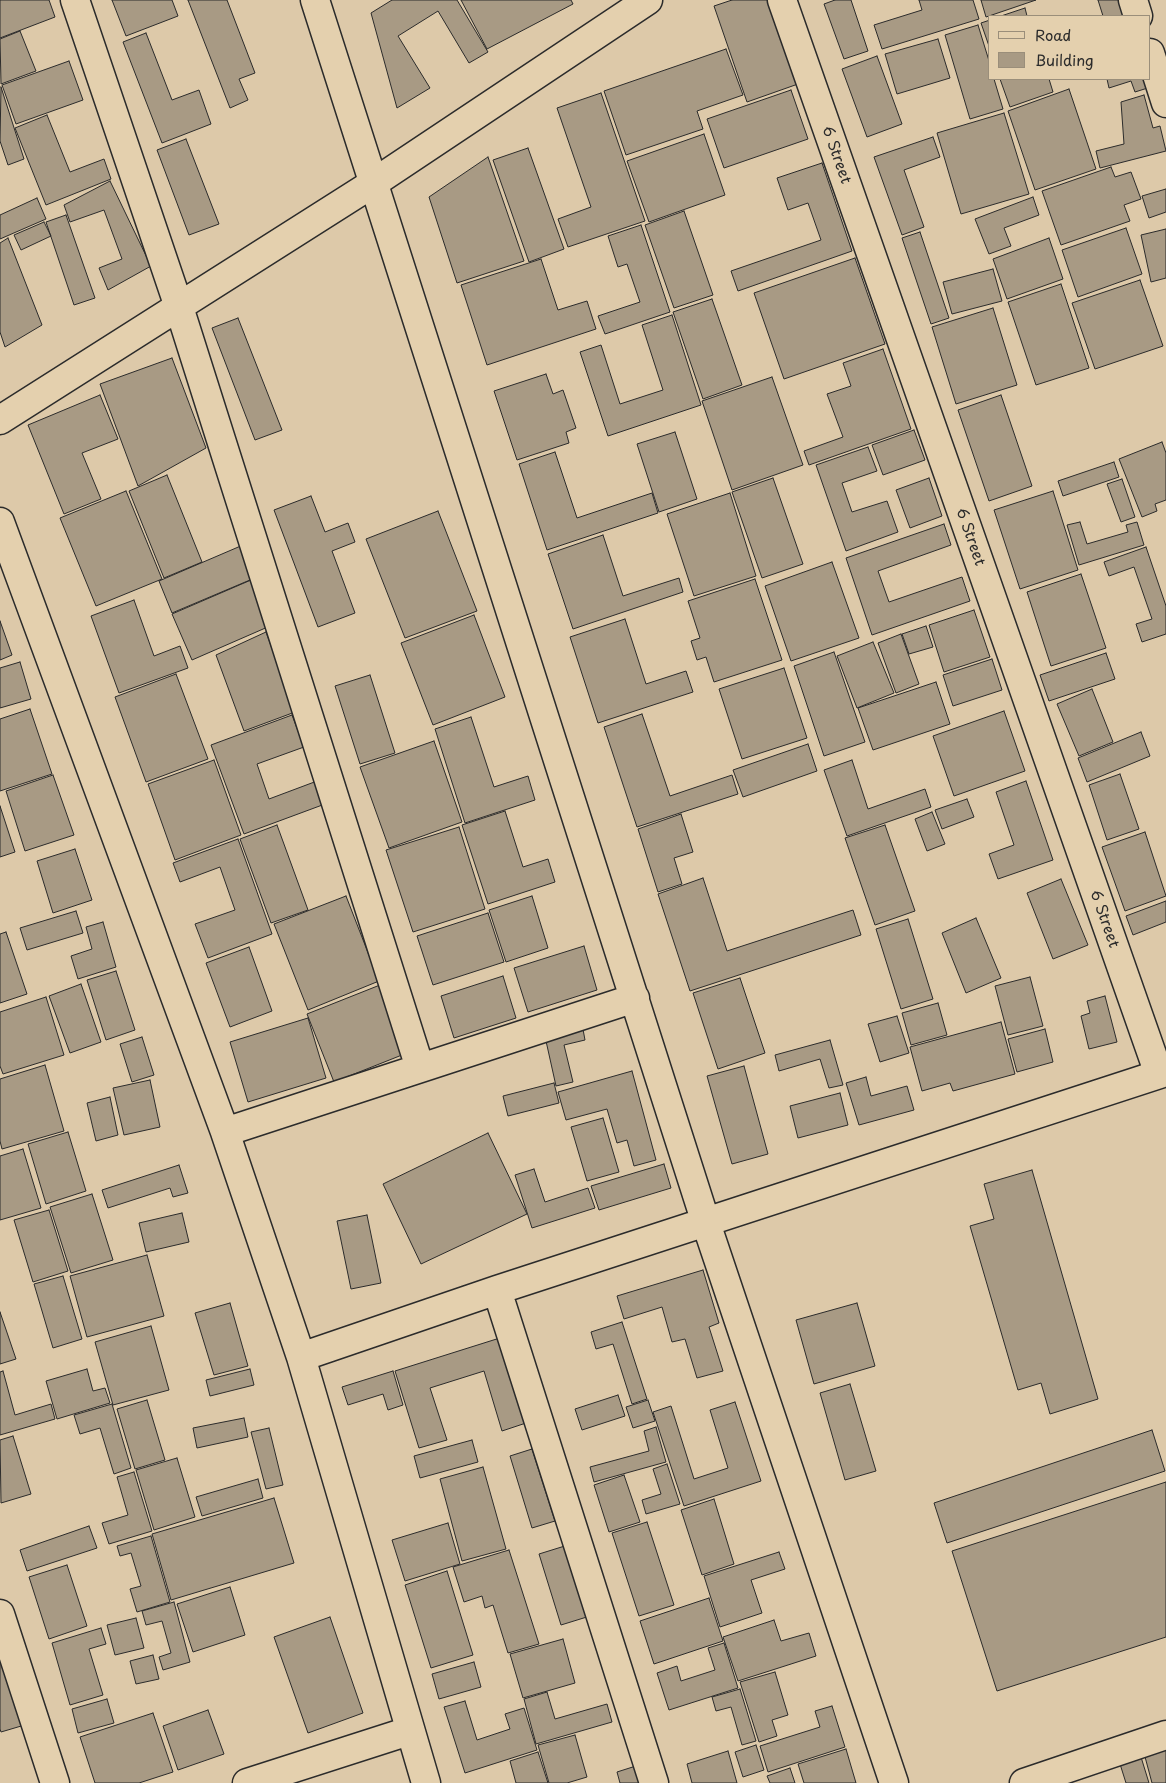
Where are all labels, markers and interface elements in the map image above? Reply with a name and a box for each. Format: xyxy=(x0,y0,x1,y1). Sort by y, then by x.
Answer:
legend xyxy=(988,15,1151,80)
text: Road xyxy=(1035,23,1071,46)
text: Building xyxy=(1035,48,1094,71)
street label: 6 Street xyxy=(818,124,854,186)
street label: 6 Street xyxy=(952,506,988,568)
street label: 6 Street xyxy=(1086,888,1122,950)

